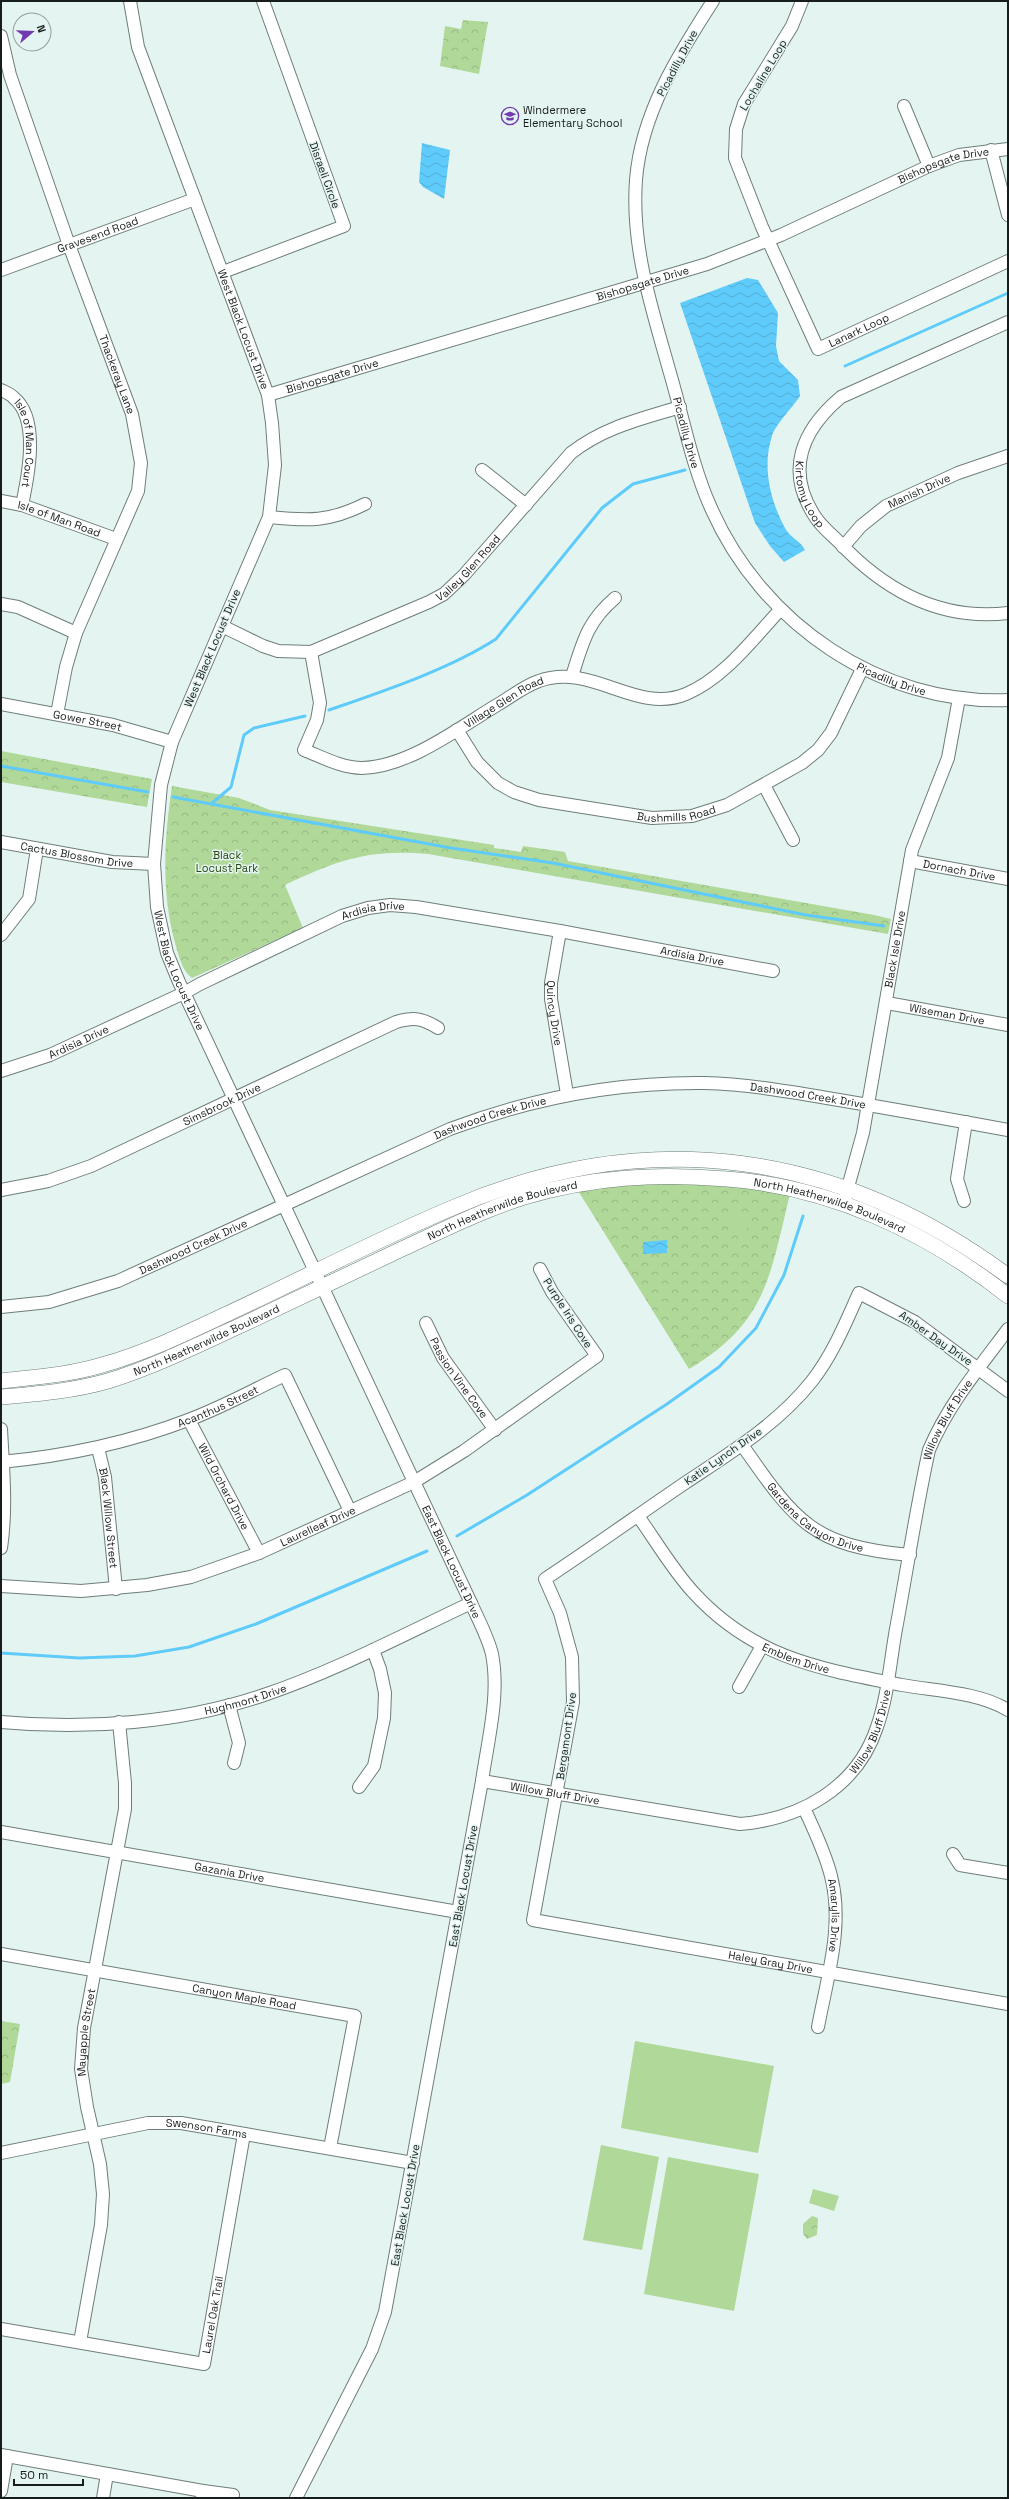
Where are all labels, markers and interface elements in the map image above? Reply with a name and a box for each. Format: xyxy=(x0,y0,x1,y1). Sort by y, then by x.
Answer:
north arrow xyxy=(12,12,52,52)
text: N xyxy=(34,23,49,35)
street label: Picadilly Drive xyxy=(654,27,700,99)
street label: Lochaline Loop xyxy=(736,37,790,113)
place label: Windermere Elementary School xyxy=(523,103,622,130)
school or university icon: Windermere Elementary School xyxy=(500,106,520,126)
street label: Disraeli Circle xyxy=(306,140,344,210)
street label: Bishopsgate Drive xyxy=(895,144,990,187)
street label: Gravesend Road xyxy=(55,213,140,256)
street label: Bishopsgate Drive xyxy=(595,263,691,304)
street label: West Black Locust Drive xyxy=(215,267,272,391)
street label: Lanark Loop xyxy=(826,310,891,350)
street label: Thackeray Lane xyxy=(96,333,138,416)
street label: Bishopsgate Drive xyxy=(284,355,380,396)
street label: Isle of Man Court xyxy=(11,396,37,489)
street label: Picadilly Drive xyxy=(670,396,703,470)
street label: Kirtomy Loop xyxy=(792,460,828,531)
street label: Manish Drive xyxy=(886,471,952,511)
street label: Isle of Man Road xyxy=(17,497,103,540)
street label: Valley Glen Road xyxy=(433,532,503,604)
street label: West Black Locust Drive xyxy=(181,587,243,709)
street label: Picadilly Drive xyxy=(854,659,928,698)
street label: Village Glen Road xyxy=(461,673,545,731)
street label: Gower Street xyxy=(52,707,124,734)
street label: Bushmills Road xyxy=(636,802,717,825)
street label: Cactus Blossom Drive xyxy=(19,839,134,870)
park label: Black Locust Park xyxy=(196,848,258,875)
street label: Dornach Drive xyxy=(922,856,997,884)
street label: Ardisia Drive xyxy=(340,898,405,923)
street label: West Black Locust Drive xyxy=(151,909,208,1032)
street label: Black Isle Drive xyxy=(881,909,908,989)
street label: Ardisia Drive xyxy=(659,943,725,969)
street label: Quincy Drive xyxy=(544,980,566,1047)
street label: Wiseman Drive xyxy=(908,1000,986,1028)
street label: Ardisia Drive xyxy=(46,1022,111,1062)
street label: Dashwood Creek Drive xyxy=(749,1079,867,1111)
street label: Simsbrook Drive xyxy=(181,1080,263,1129)
street label: Dashwood Creek Drive xyxy=(431,1093,547,1143)
street label: North Heatherwilde Boulevard xyxy=(753,1175,908,1236)
street label: North Heatherwilde Boulevard xyxy=(425,1178,579,1243)
street label: Dashwood Creek Drive xyxy=(137,1216,249,1277)
street label: Purple Iris Cove xyxy=(540,1275,596,1351)
street label: North Heatherwilde Boulevard xyxy=(131,1301,282,1379)
street label: Amber Day Drive xyxy=(897,1307,975,1369)
street label: Passion Vine Cove xyxy=(427,1335,491,1421)
street label: Willow Bluff Drive xyxy=(920,1376,975,1461)
street label: Acanthus Street xyxy=(175,1382,261,1430)
street label: Katie Lynch Drive xyxy=(681,1424,765,1488)
street label: Wild Orchard Drive xyxy=(195,1441,253,1532)
street label: Black Willow Street xyxy=(96,1466,121,1569)
street label: Gardena Canyon Drive xyxy=(764,1480,865,1555)
street label: Laurelleaf Drive xyxy=(278,1503,358,1549)
street label: East Black Locust Drive xyxy=(419,1503,484,1621)
street label: Emblem Drive xyxy=(760,1640,831,1676)
street label: Hughmont Drive xyxy=(203,1681,288,1718)
street label: Willow Bluff Drive xyxy=(846,1688,893,1776)
street label: Bergamont Drive xyxy=(553,1691,579,1781)
street label: Willow Bluff Drive xyxy=(509,1779,601,1808)
street label: East Black Locust Drive xyxy=(445,1824,481,1948)
street label: Gazania Drive xyxy=(194,1859,266,1885)
street label: Amarylis Drive xyxy=(825,1877,843,1953)
street label: Haley Gray Drive xyxy=(727,1948,814,1976)
street label: Canyon Maple Road xyxy=(191,1981,297,2013)
street label: Mayapple Street xyxy=(74,1987,98,2077)
street label: Swenson Farms xyxy=(166,2116,249,2141)
street label: East Black Locust Drive xyxy=(387,2143,423,2267)
street label: Laurel Oak Trail xyxy=(199,2275,226,2355)
scale bar xyxy=(14,2461,83,2487)
text: 50 m xyxy=(20,2467,48,2483)

